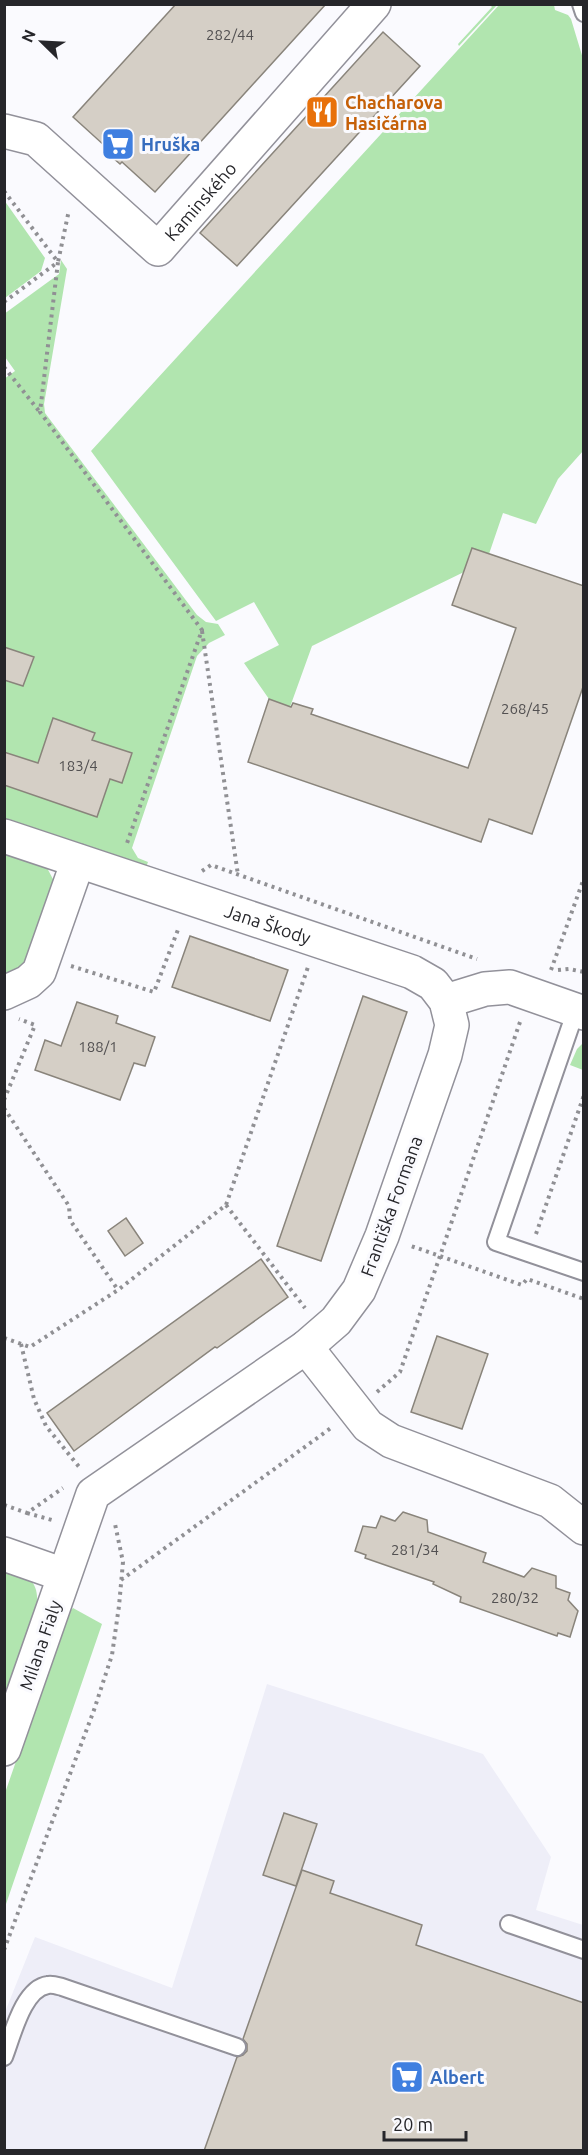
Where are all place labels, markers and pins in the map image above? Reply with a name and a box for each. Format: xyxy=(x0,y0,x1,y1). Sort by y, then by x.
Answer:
place label: Chacharova Hasičárna xyxy=(345,92,443,133)
restaurant icon: Chacharova Hasičárna xyxy=(304,94,340,130)
supermarket icon: Hruška xyxy=(100,126,136,162)
place label: Hruška xyxy=(141,134,200,154)
supermarket icon: Albert xyxy=(389,2059,425,2095)
place label: Albert xyxy=(430,2067,485,2087)

